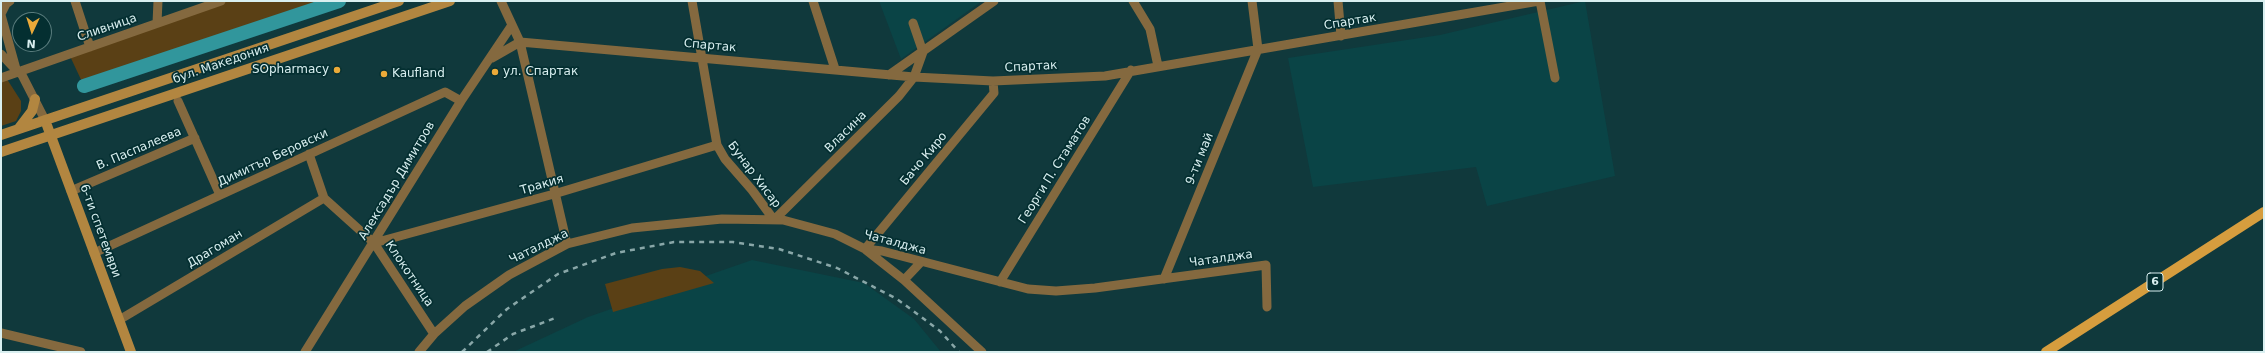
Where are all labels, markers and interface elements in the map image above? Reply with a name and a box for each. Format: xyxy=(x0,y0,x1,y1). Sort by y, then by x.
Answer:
street label: Сливница xyxy=(75,11,139,45)
street label: Спартак xyxy=(1323,11,1377,33)
north arrow xyxy=(12,12,52,52)
text: N xyxy=(26,37,36,50)
street label: Спартак xyxy=(683,37,737,55)
street label: бул. Македония xyxy=(171,41,271,87)
street label: Спартак xyxy=(1004,58,1058,76)
place label: SOpharmacy xyxy=(252,63,329,77)
marker: SOpharmacy xyxy=(332,65,342,75)
place label: ул. Спартак xyxy=(503,65,578,79)
place label: Kaufland xyxy=(392,67,445,81)
marker: ул. Спартак xyxy=(490,67,500,77)
marker: Kaufland xyxy=(379,69,389,79)
street label: Власина xyxy=(822,108,870,156)
street label: Георги П. Стаматов xyxy=(1016,113,1094,227)
street label: Алексадър Димитров xyxy=(356,119,438,243)
street label: В. Паспалеева xyxy=(94,125,184,173)
street label: Димитър Беровски xyxy=(215,126,331,190)
street label: Бачо Киро xyxy=(898,129,950,189)
street label: 9-ти май xyxy=(1183,131,1217,187)
street label: Бунар Хисар xyxy=(724,139,784,211)
street label: Тракия xyxy=(519,172,565,198)
street label: 6-ти спетември xyxy=(76,182,124,280)
street label: Чаталджа xyxy=(507,226,571,268)
street label: Драгоман xyxy=(185,227,245,271)
street label: Чаталджа xyxy=(862,228,928,258)
street label: Клокотница xyxy=(382,238,436,310)
street label: Чаталджа xyxy=(1188,247,1254,271)
road number: 6 xyxy=(2147,273,2163,291)

